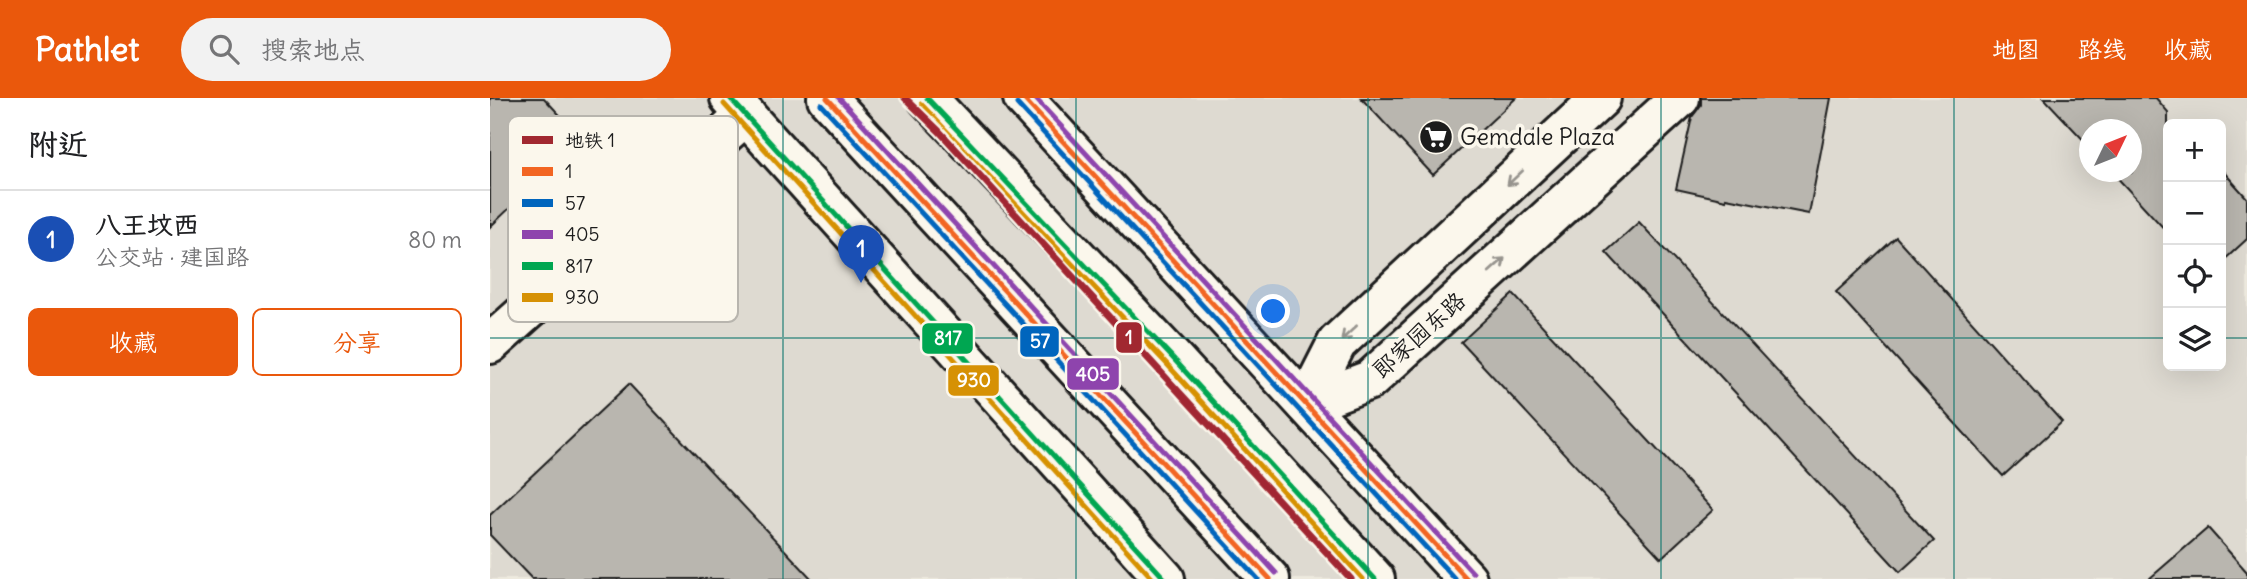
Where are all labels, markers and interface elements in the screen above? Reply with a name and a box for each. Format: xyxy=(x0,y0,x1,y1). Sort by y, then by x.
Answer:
search box xyxy=(181,18,671,81)
text: Pathlet xyxy=(35,28,139,70)
icon: search xyxy=(205,30,243,68)
text: 搜索地点 xyxy=(261,33,365,66)
text: 地图 xyxy=(1992,34,2040,64)
text: 路线 xyxy=(2078,34,2126,64)
text: 收藏 xyxy=(2164,34,2212,64)
legend xyxy=(508,116,738,322)
supermarket icon: Gemdale Plaza xyxy=(1417,118,1455,156)
north arrow xyxy=(2079,119,2142,182)
map controls xyxy=(2163,119,2226,371)
button: + xyxy=(2163,119,2226,182)
place label: Gemdale Plaza xyxy=(1460,122,1615,151)
text: 附近 xyxy=(28,125,88,163)
text: 地铁 1 xyxy=(565,128,615,152)
text: 1 xyxy=(565,159,573,183)
one-way arrow xyxy=(1506,170,1524,186)
button: − xyxy=(2163,182,2226,245)
text: 57 xyxy=(565,191,585,215)
text: 八王坟西 xyxy=(95,208,199,241)
text: 405 xyxy=(565,222,599,246)
text: 1 xyxy=(46,225,56,254)
text: 80 m xyxy=(408,225,462,254)
pin: 1 xyxy=(838,225,884,283)
text: 公交站 · 建国路 xyxy=(95,242,249,271)
button: locate xyxy=(2163,245,2226,308)
text: 817 xyxy=(565,254,593,278)
one-way arrow xyxy=(1488,256,1505,273)
text: 930 xyxy=(565,285,599,309)
street label: 郎家园东路 xyxy=(1366,285,1471,384)
your location xyxy=(1256,294,1290,328)
button: 收藏 xyxy=(28,308,238,376)
button: 分享 xyxy=(252,308,462,376)
button: layers xyxy=(2163,308,2226,371)
line badge: 1 xyxy=(1115,321,1143,354)
line badge: 817 xyxy=(921,322,974,355)
one-way arrow xyxy=(1340,324,1357,341)
line badge: 57 xyxy=(1019,325,1060,358)
text: 1 xyxy=(1125,325,1133,349)
text: 817 xyxy=(934,326,963,350)
text: 57 xyxy=(1030,329,1051,353)
line badge: 405 xyxy=(1066,357,1120,391)
text: 405 xyxy=(1076,362,1110,386)
line badge: 930 xyxy=(947,364,1000,397)
text: 930 xyxy=(957,368,991,392)

